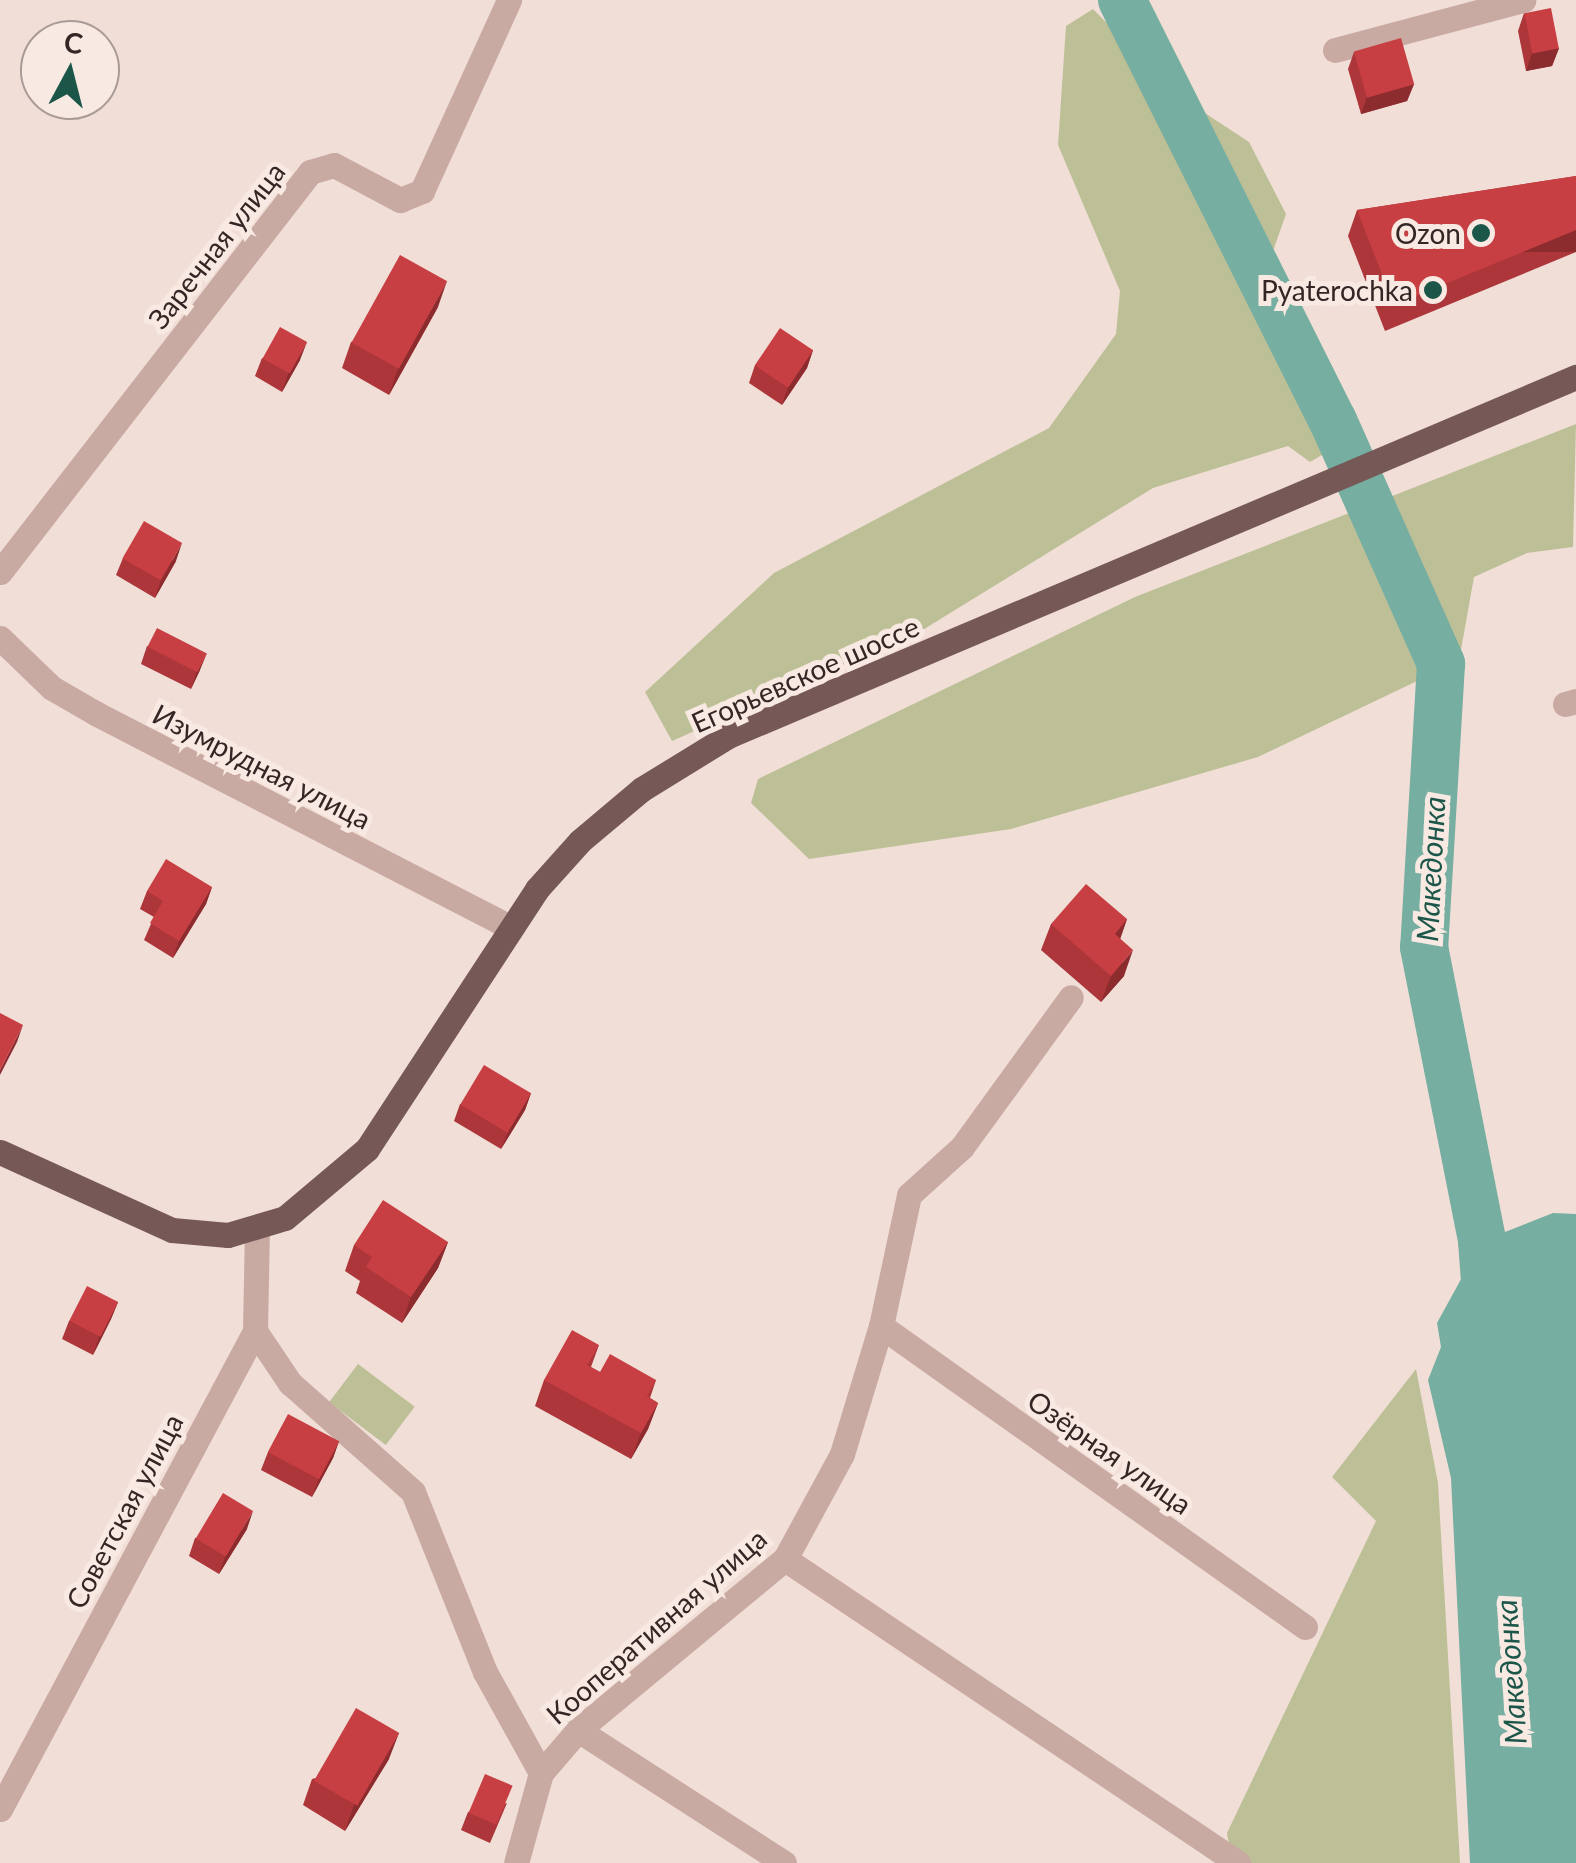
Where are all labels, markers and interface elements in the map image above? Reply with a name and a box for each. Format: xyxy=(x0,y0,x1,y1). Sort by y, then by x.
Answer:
north arrow xyxy=(20,20,120,120)
text: С xyxy=(62,24,85,60)
street label: Заречная улица xyxy=(141,155,291,335)
place label: Ozon xyxy=(1395,216,1461,250)
marker: Ozon xyxy=(1470,222,1492,244)
place label: Pyaterochka xyxy=(1261,273,1413,307)
marker: Pyaterochka xyxy=(1422,279,1444,301)
street label: Егорьевское шоссе xyxy=(686,609,924,739)
street label: Изумрудная улица xyxy=(147,696,377,836)
water label: Македонка xyxy=(1408,795,1452,943)
street label: Озёрная улица xyxy=(1022,1383,1198,1521)
street label: Советская улица xyxy=(59,1408,189,1614)
street label: Кооперативная улица xyxy=(539,1521,773,1731)
water label: Македонка xyxy=(1487,1598,1533,1746)

